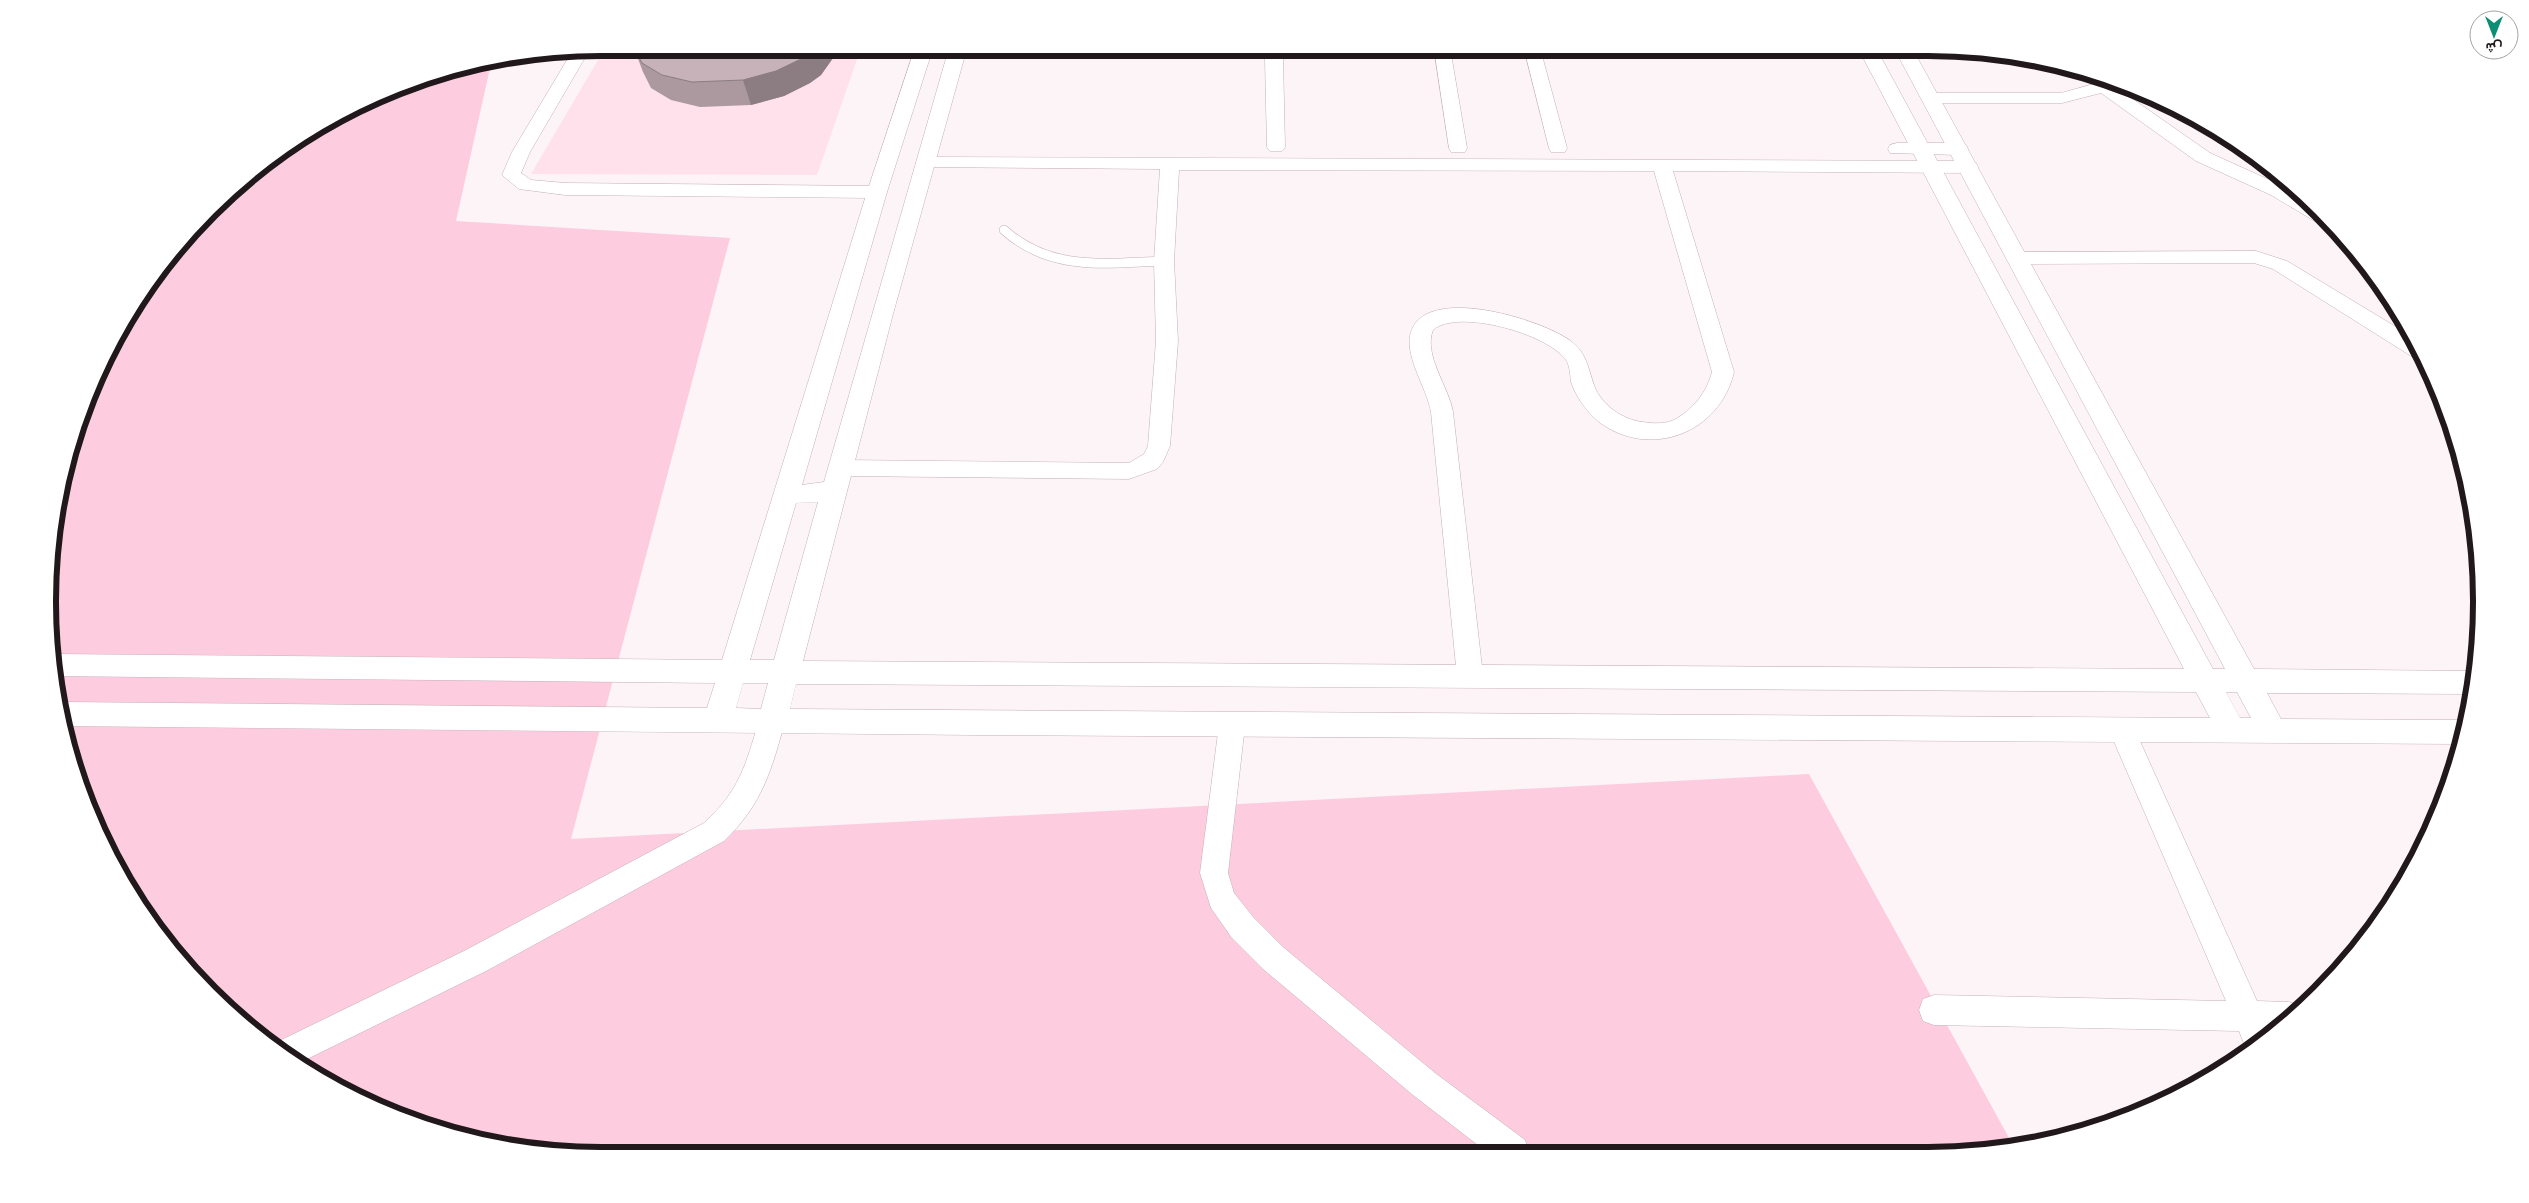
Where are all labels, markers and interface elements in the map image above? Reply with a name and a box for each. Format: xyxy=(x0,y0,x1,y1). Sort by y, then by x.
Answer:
north arrow xyxy=(2469,10,2519,60)
text: ش xyxy=(2485,39,2502,56)

